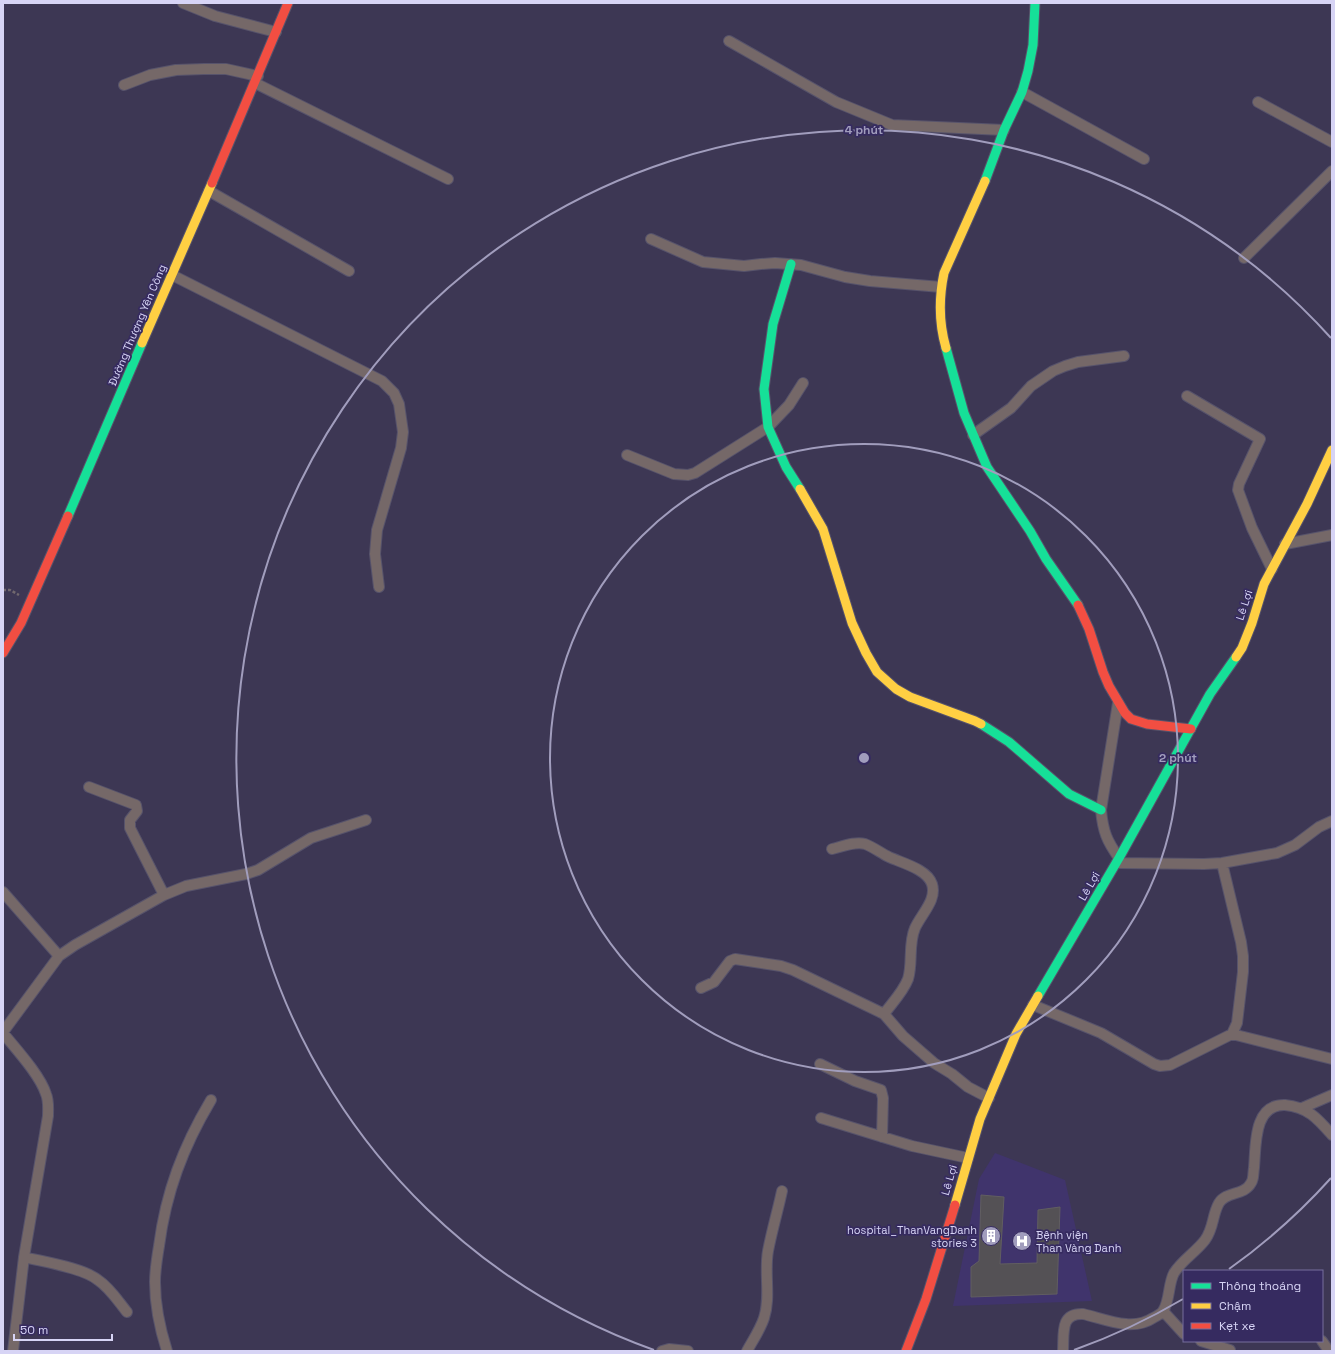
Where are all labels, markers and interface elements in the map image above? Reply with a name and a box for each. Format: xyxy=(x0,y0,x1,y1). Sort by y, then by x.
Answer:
text: 4 phút xyxy=(845,122,883,138)
street label: Đường Thượng Yên Công xyxy=(105,262,169,388)
street label: Lê Lợi xyxy=(1233,588,1256,622)
text: 2 phút xyxy=(1159,750,1197,766)
centre of rings xyxy=(857,751,871,765)
street label: Lê Lợi xyxy=(1075,869,1103,903)
street label: Lê Lợi xyxy=(938,1163,960,1197)
place label: hospital_ThanVangDanh stories 3 xyxy=(847,1223,977,1250)
building icon: hospital_ThanVangDanh stories 3 xyxy=(980,1225,1002,1247)
place label: Bệnh viện Than Vàng Danh xyxy=(1036,1228,1121,1255)
hospital icon: Bệnh viện Than Vàng Danh xyxy=(1011,1230,1033,1252)
legend xyxy=(1183,1270,1323,1342)
text: Thông thoáng xyxy=(1219,1278,1301,1294)
text: Chậm xyxy=(1219,1298,1251,1314)
scale bar xyxy=(14,1316,112,1342)
text: Kẹt xe xyxy=(1219,1318,1255,1334)
text: 50 m xyxy=(20,1322,48,1338)

